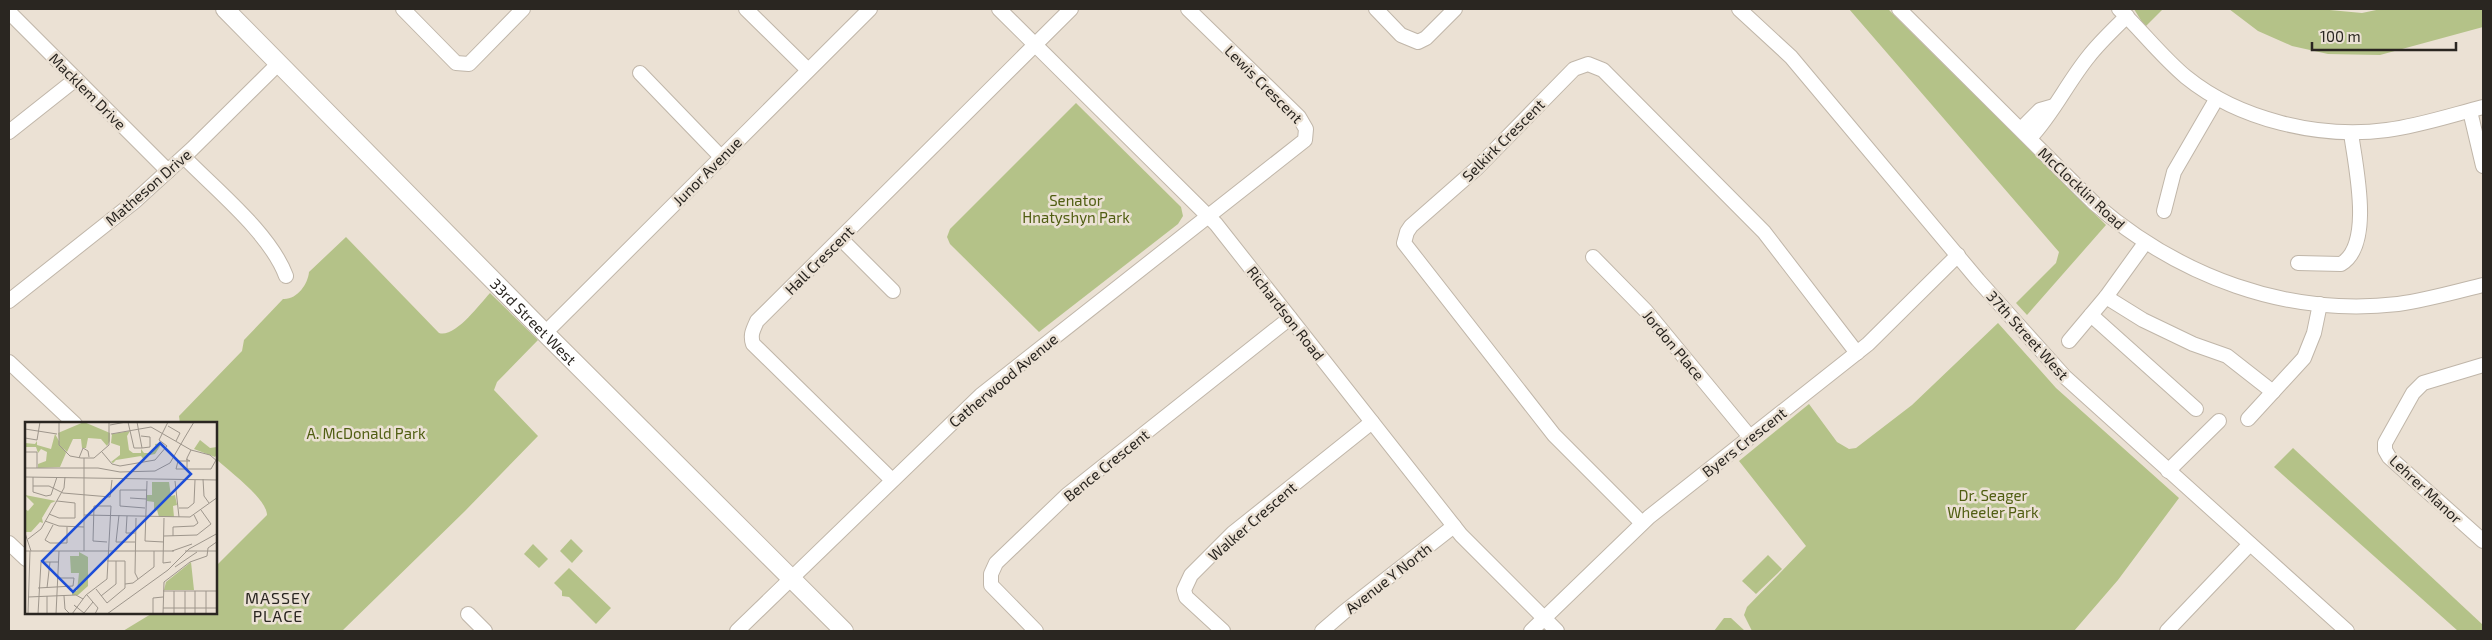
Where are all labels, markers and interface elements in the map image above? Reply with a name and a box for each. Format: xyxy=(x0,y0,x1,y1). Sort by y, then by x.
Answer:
scale bar xyxy=(2312,20,2456,52)
text: 100 m xyxy=(2320,27,2361,45)
street label: Lewis Crescent xyxy=(1221,41,1307,127)
street label: Macklem Drive xyxy=(46,49,130,133)
street label: Selkirk Crescent xyxy=(1458,95,1548,185)
street label: Junor Avenue xyxy=(669,133,745,209)
street label: McClocklin Road xyxy=(2035,143,2129,233)
street label: Matheson Drive xyxy=(101,145,195,229)
park label: Senator Hnatyshyn Park xyxy=(1022,191,1130,226)
street label: Hall Crescent xyxy=(781,222,857,298)
street label: Richardson Road xyxy=(1244,262,1328,364)
street label: 33rd Street West xyxy=(487,274,581,369)
street label: 37th Street West xyxy=(1983,287,2073,384)
street label: Jordon Place xyxy=(1640,306,1708,384)
street label: Catherwood Avenue xyxy=(945,329,1061,431)
street label: Byers Crescent xyxy=(1698,403,1790,480)
inset map xyxy=(25,422,218,615)
park label: A. McDonald Park xyxy=(306,424,426,442)
street label: Bence Crescent xyxy=(1060,425,1152,505)
street label: Lehrer Manor xyxy=(2386,451,2466,527)
street label: Walker Crescent xyxy=(1204,478,1300,564)
park label: Dr. Seager Wheeler Park xyxy=(1947,486,2039,521)
street label: Avenue Y North xyxy=(1341,539,1435,617)
district label: MASSEY PLACE xyxy=(245,588,311,625)

